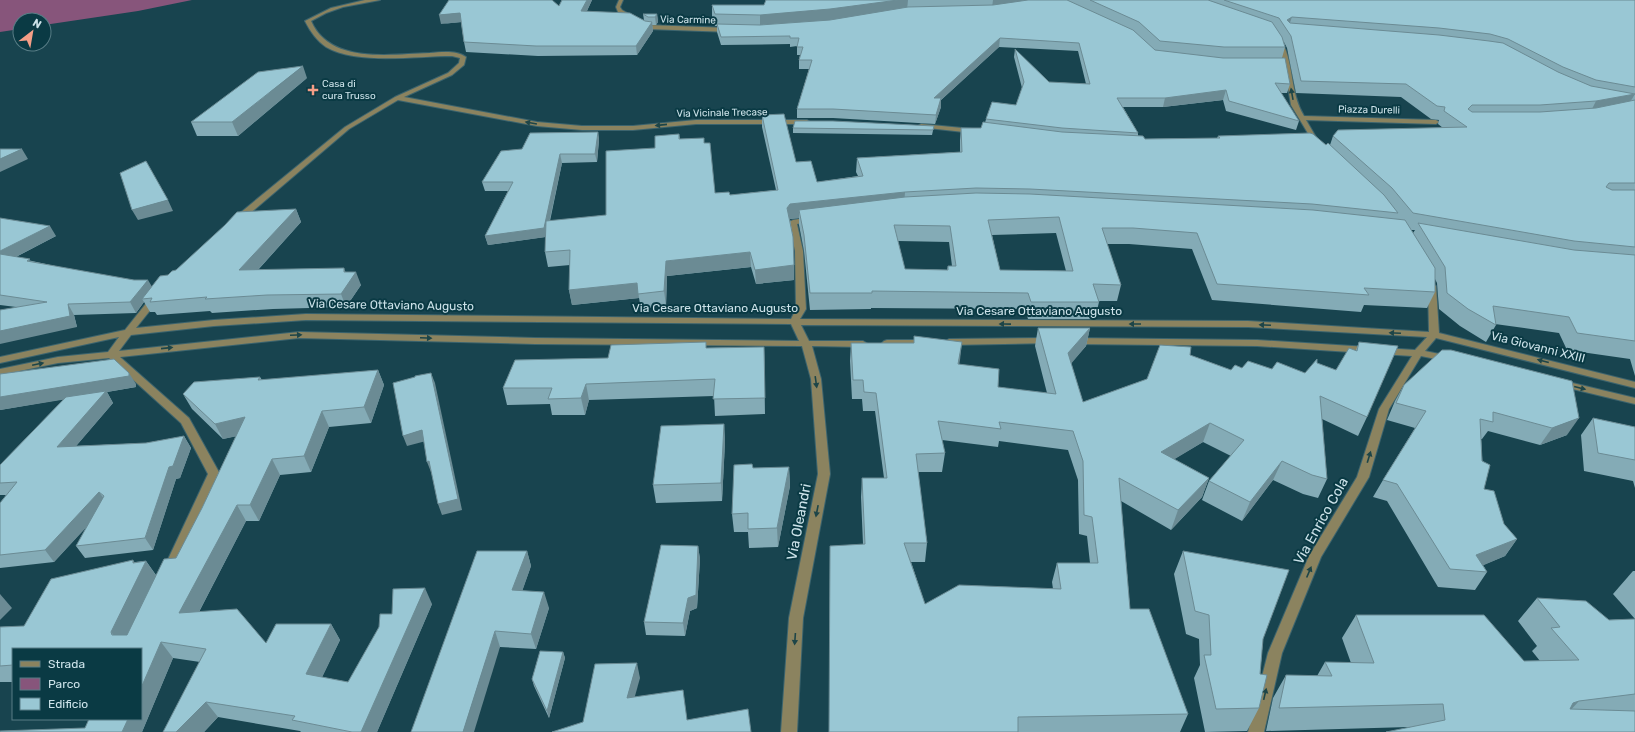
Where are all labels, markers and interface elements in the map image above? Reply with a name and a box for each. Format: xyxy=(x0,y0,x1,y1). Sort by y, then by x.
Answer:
north arrow xyxy=(12,12,52,52)
street label: Via Carmine xyxy=(660,14,716,26)
text: N xyxy=(30,16,44,32)
place label: Casa di cura Trusso xyxy=(322,78,376,102)
marker: Casa di cura Trusso xyxy=(307,84,319,96)
one-way arrow xyxy=(1289,88,1295,101)
street label: Piazza Durelli xyxy=(1338,103,1400,117)
street label: Via Vicinale Trecase xyxy=(676,106,768,120)
one-way arrow xyxy=(525,120,537,126)
one-way arrow xyxy=(655,122,667,129)
street label: Via Cesare Ottaviano Augusto xyxy=(308,297,474,313)
street label: Via Cesare Ottaviano Augusto xyxy=(632,301,798,315)
street label: Via Cesare Ottaviano Augusto xyxy=(956,304,1122,318)
one-way arrow xyxy=(998,321,1011,327)
one-way arrow xyxy=(1128,321,1141,327)
one-way arrow xyxy=(1259,322,1271,329)
street label: Via Giovanni XXIII xyxy=(1489,329,1587,365)
one-way arrow xyxy=(1388,330,1401,336)
one-way arrow xyxy=(290,332,302,339)
one-way arrow xyxy=(420,335,433,341)
one-way arrow xyxy=(161,345,173,351)
one-way arrow xyxy=(1537,358,1549,364)
one-way arrow xyxy=(32,361,44,367)
one-way arrow xyxy=(813,376,819,388)
one-way arrow xyxy=(1574,385,1586,391)
one-way arrow xyxy=(1366,451,1372,463)
street label: Via Enrico Cola xyxy=(1290,474,1352,568)
street label: Via Oleandri xyxy=(783,482,815,562)
one-way arrow xyxy=(813,505,819,517)
one-way arrow xyxy=(1306,566,1312,578)
one-way arrow xyxy=(791,633,798,645)
legend xyxy=(12,648,142,720)
text: Strada xyxy=(48,657,85,671)
text: Parco xyxy=(48,677,80,691)
one-way arrow xyxy=(1262,688,1268,700)
text: Edificio xyxy=(48,697,88,711)

